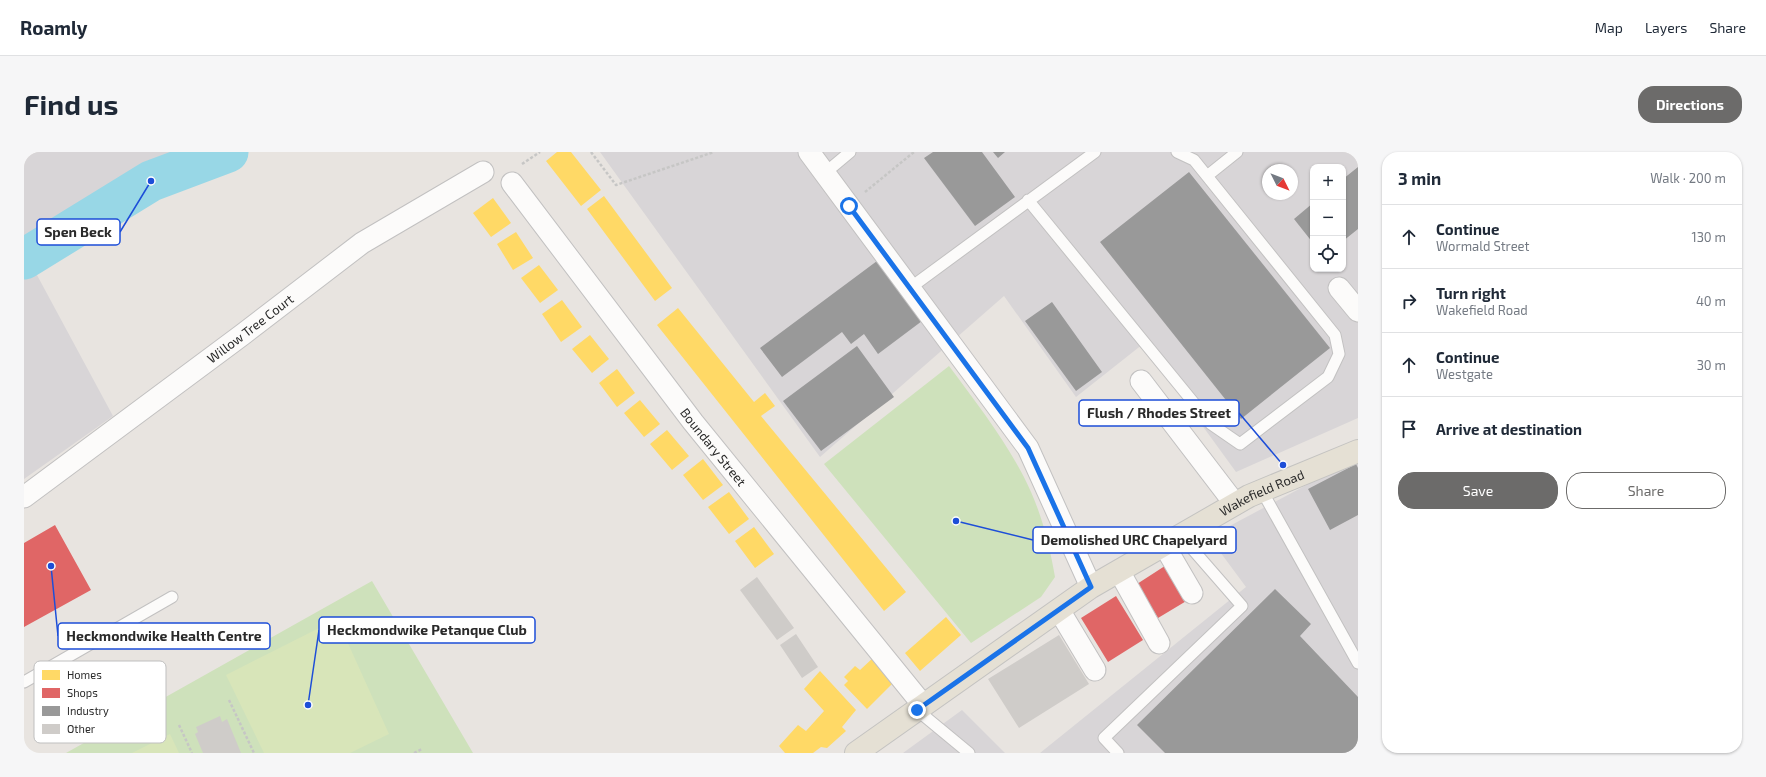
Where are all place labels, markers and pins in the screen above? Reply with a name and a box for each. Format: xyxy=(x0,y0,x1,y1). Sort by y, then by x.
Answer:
callout: Spen Beck xyxy=(37,219,120,245)
callout: Flush / Rhodes Street xyxy=(1079,400,1239,426)
callout: Demolished URC Chapelyard xyxy=(1033,527,1236,553)
callout: Heckmondwike Petanque Club xyxy=(319,617,535,643)
callout: Heckmondwike Health Centre xyxy=(58,623,270,649)

